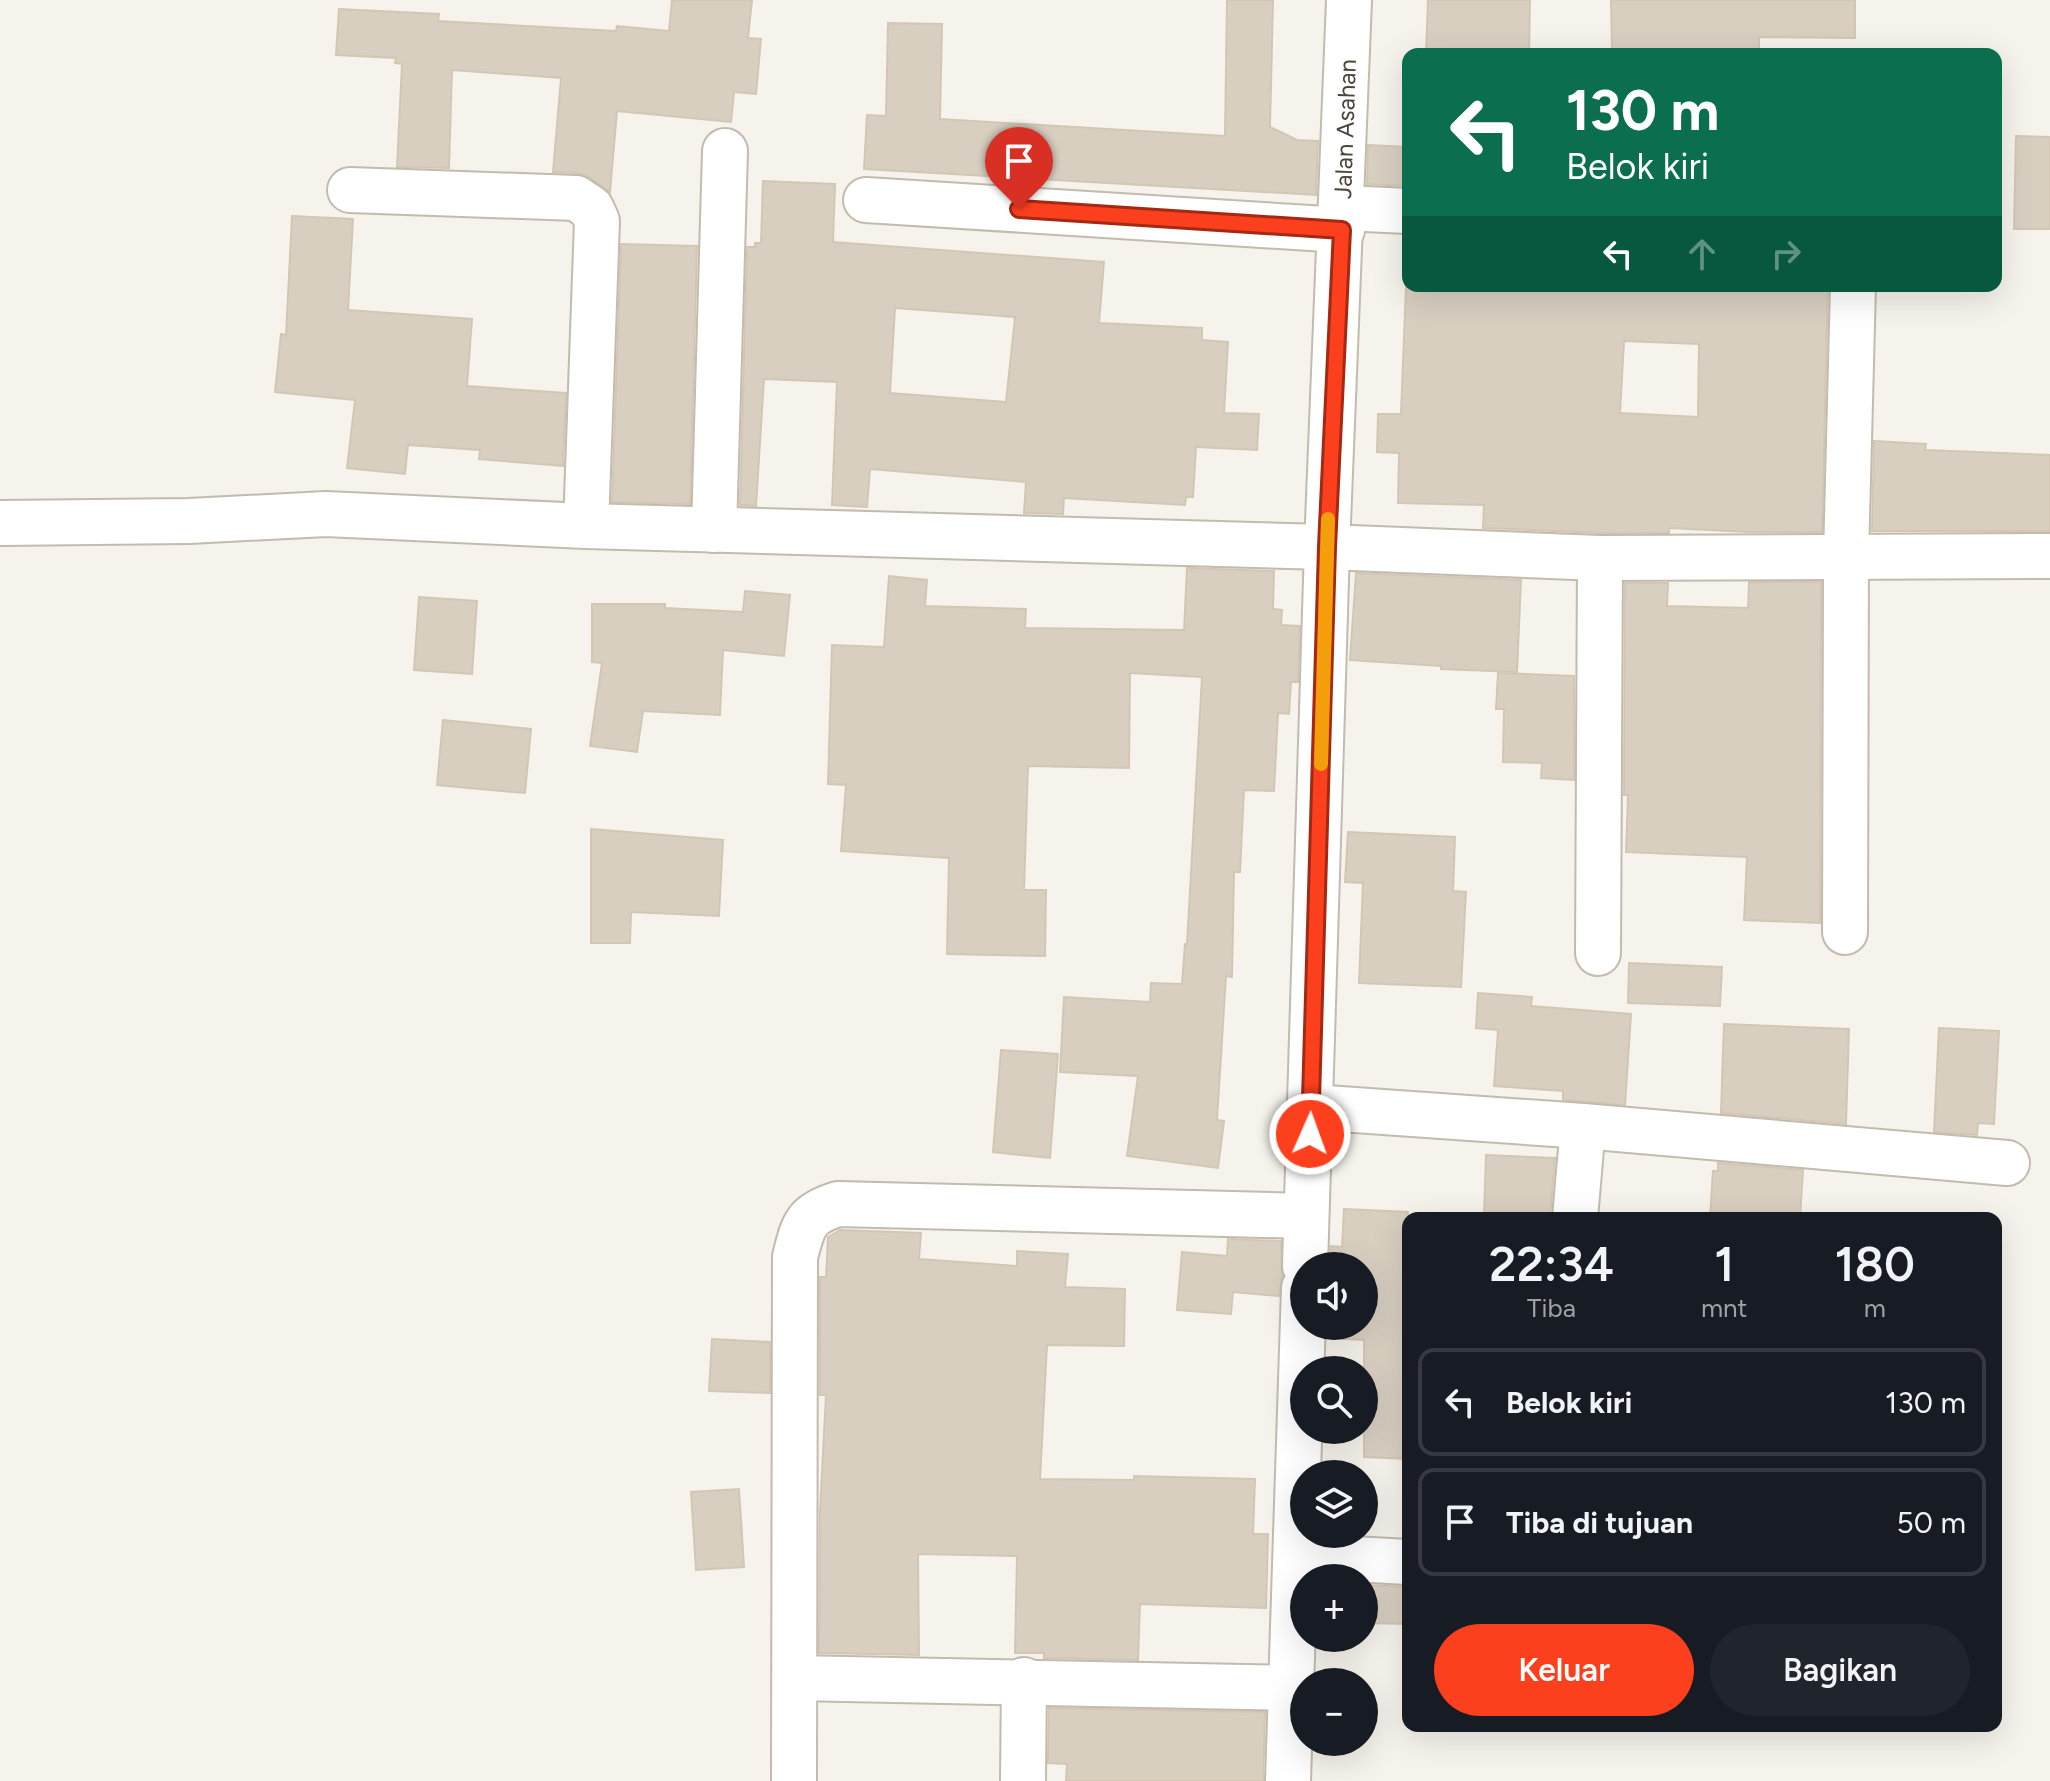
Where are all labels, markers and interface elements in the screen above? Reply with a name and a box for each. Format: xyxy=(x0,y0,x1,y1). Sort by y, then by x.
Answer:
street label: Jalan Asahan xyxy=(1328,58,1362,200)
text: 130 m xyxy=(1566,77,1719,144)
icon: left xyxy=(1434,80,1538,184)
pin xyxy=(985,127,1053,209)
icon: arrive xyxy=(997,139,1041,183)
text: Belok kiri xyxy=(1566,145,1709,188)
icon: left xyxy=(1596,232,1640,276)
icon: ahead xyxy=(1680,232,1724,276)
icon: right xyxy=(1764,232,1808,276)
position arrow xyxy=(1268,1092,1352,1176)
text: 22:34 xyxy=(1489,1235,1614,1293)
text: 1 xyxy=(1714,1235,1734,1293)
text: 180 xyxy=(1834,1235,1915,1293)
map controls xyxy=(1290,1252,1378,1756)
button: sound xyxy=(1290,1252,1378,1340)
text: Tiba xyxy=(1527,1292,1576,1324)
text: mnt xyxy=(1701,1292,1747,1324)
text: m xyxy=(1864,1292,1886,1324)
button: search xyxy=(1290,1356,1378,1444)
icon: left xyxy=(1438,1380,1482,1424)
text: Belok kiri xyxy=(1506,1384,1632,1421)
text: 130 m xyxy=(1885,1384,1966,1421)
button: layers xyxy=(1290,1460,1378,1548)
icon: arrive xyxy=(1438,1500,1482,1544)
text: Tiba di tujuan xyxy=(1506,1504,1693,1541)
text: 50 m xyxy=(1897,1504,1966,1541)
button: + xyxy=(1290,1564,1378,1652)
button: Keluar xyxy=(1434,1624,1694,1716)
button: Bagikan xyxy=(1710,1624,1970,1716)
button: − xyxy=(1290,1668,1378,1756)

